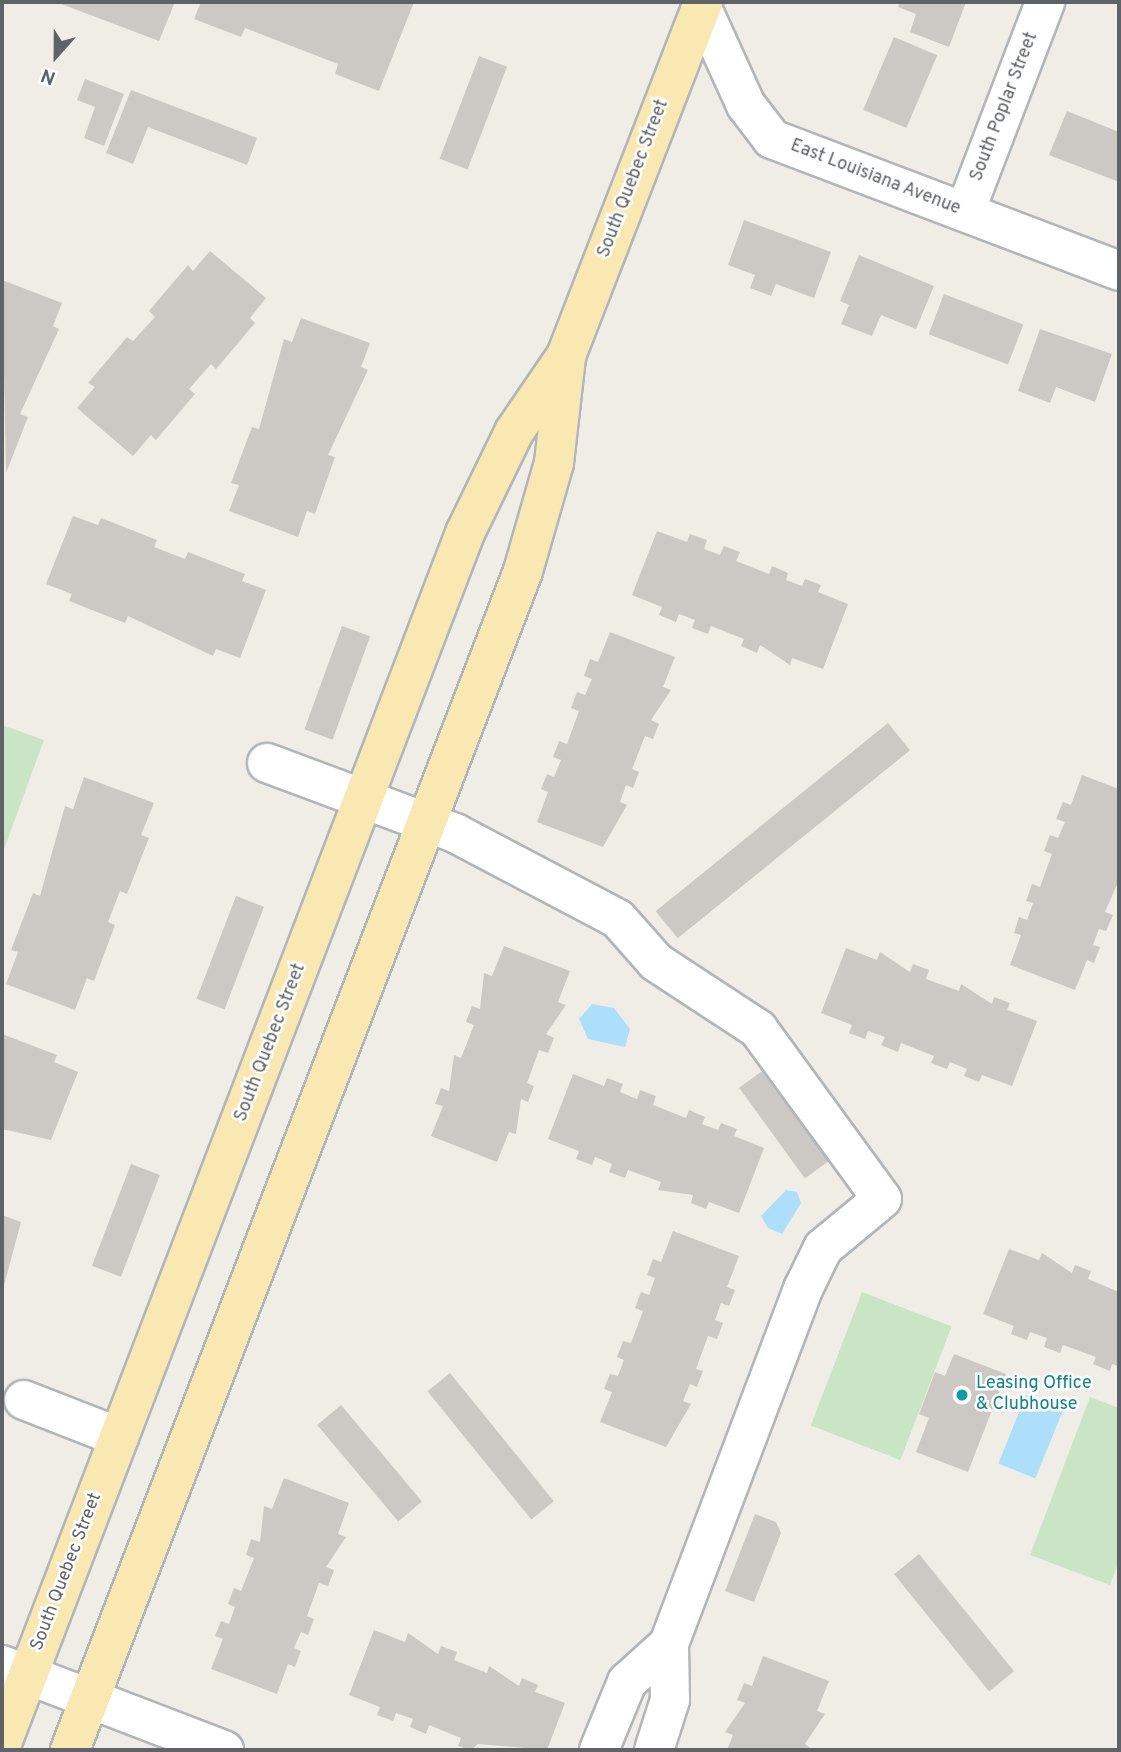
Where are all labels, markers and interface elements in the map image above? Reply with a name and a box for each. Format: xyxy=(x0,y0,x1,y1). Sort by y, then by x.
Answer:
north arrow xyxy=(21,21,91,91)
street label: South Poplar Street xyxy=(967,29,1043,185)
text: N xyxy=(38,62,59,89)
street label: South Quebec Street xyxy=(594,97,674,261)
street label: East Louisiana Avenue xyxy=(787,135,963,221)
street label: South Quebec Street xyxy=(231,961,311,1125)
place label: Leasing Office & Clubhouse xyxy=(976,1374,1092,1416)
marker: Leasing Office & Clubhouse xyxy=(954,1387,970,1403)
street label: South Quebec Street xyxy=(27,1490,107,1654)

